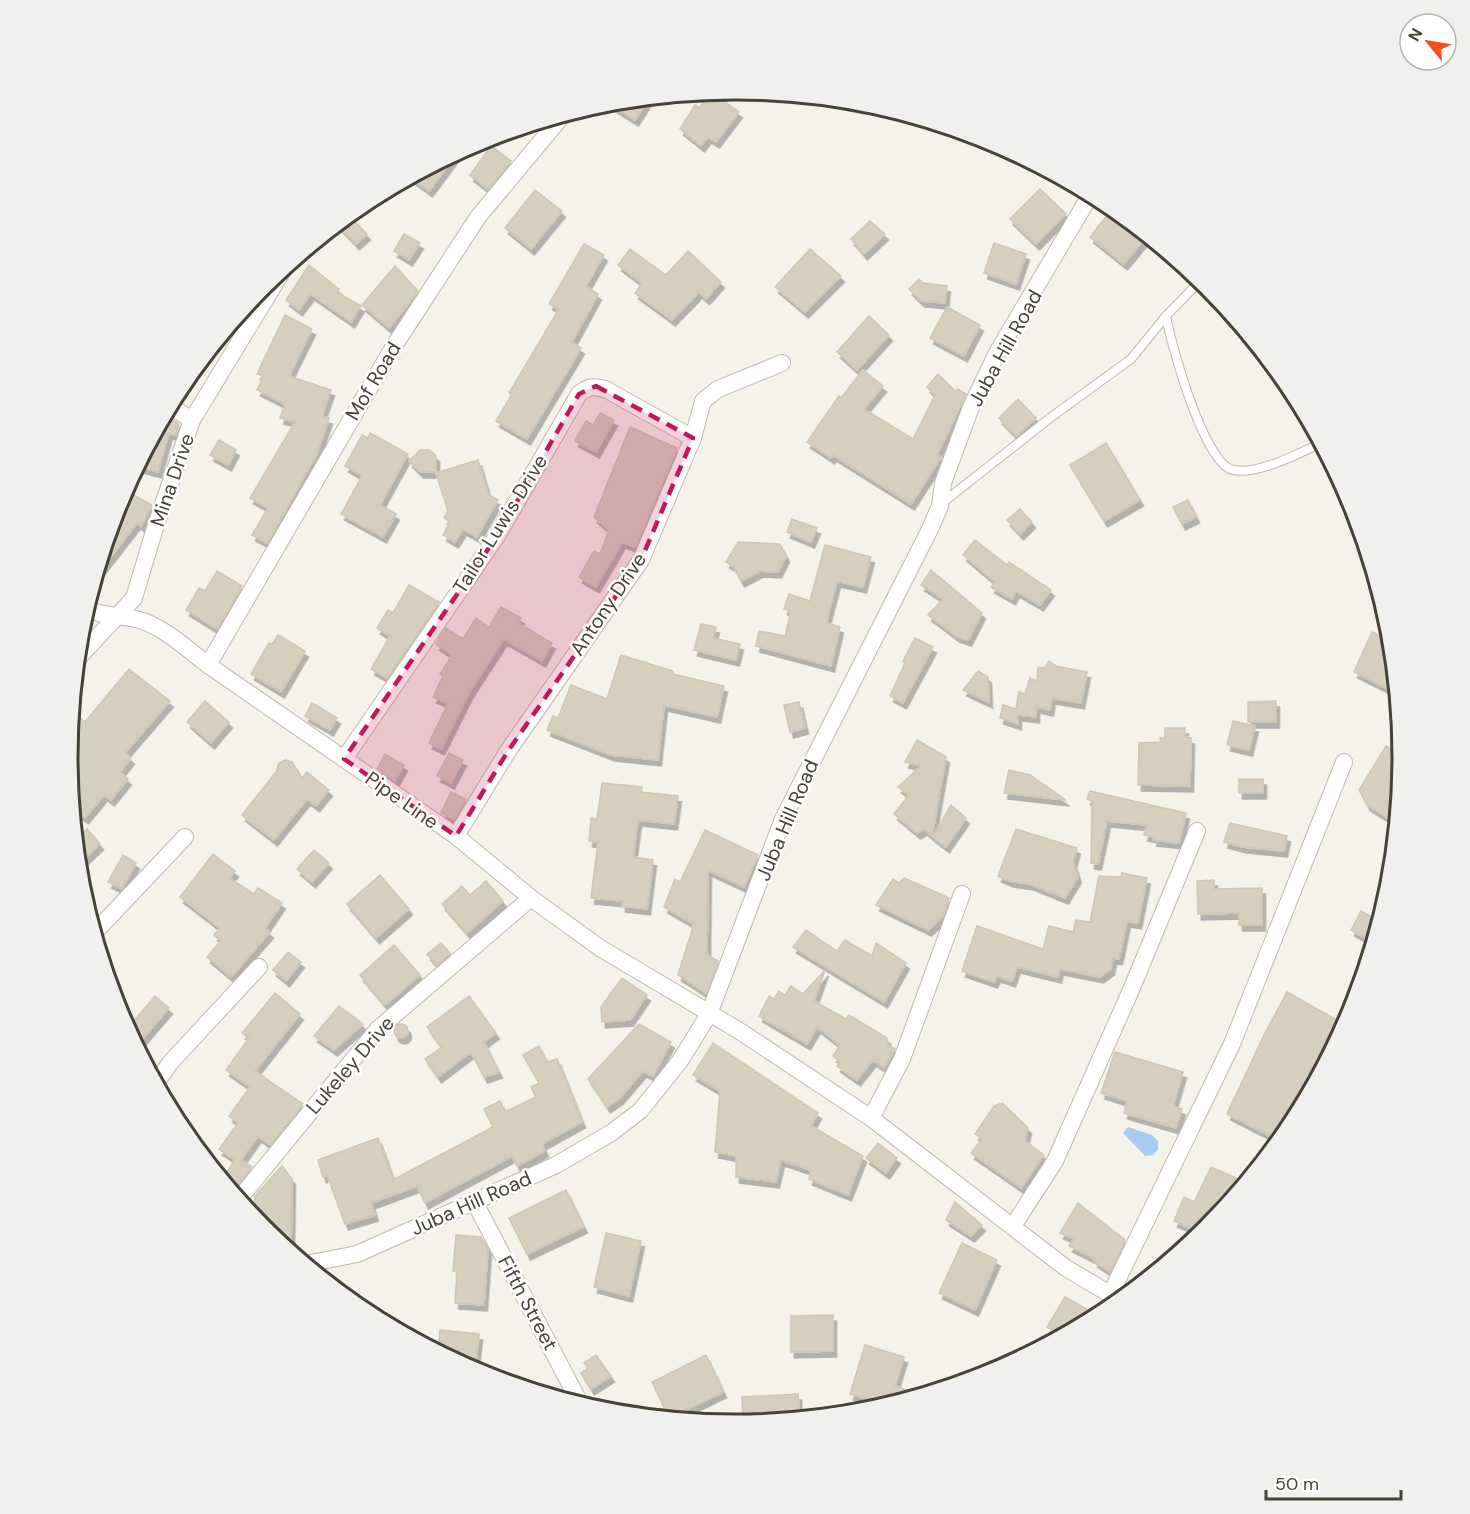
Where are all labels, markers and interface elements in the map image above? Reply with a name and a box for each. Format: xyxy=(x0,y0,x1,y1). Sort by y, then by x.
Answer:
north arrow xyxy=(1398,12,1458,72)
text: N xyxy=(1403,24,1427,45)
street label: Juba Hill Road xyxy=(962,285,1048,411)
street label: Mof Road xyxy=(339,337,407,425)
street label: Mina Drive xyxy=(144,430,200,530)
street label: Tailor Luwis Drive xyxy=(447,450,553,598)
street label: Antony Drive xyxy=(564,547,652,661)
street label: Juba Hill Road xyxy=(750,755,824,885)
street label: Pipe Line xyxy=(360,765,444,835)
street label: Lukeley Drive xyxy=(300,1010,400,1120)
street label: Juba Hill Road xyxy=(407,1165,535,1241)
street label: Fifth Street xyxy=(492,1251,564,1355)
scale bar xyxy=(1266,1463,1401,1501)
text: 50 m xyxy=(1275,1472,1319,1496)

